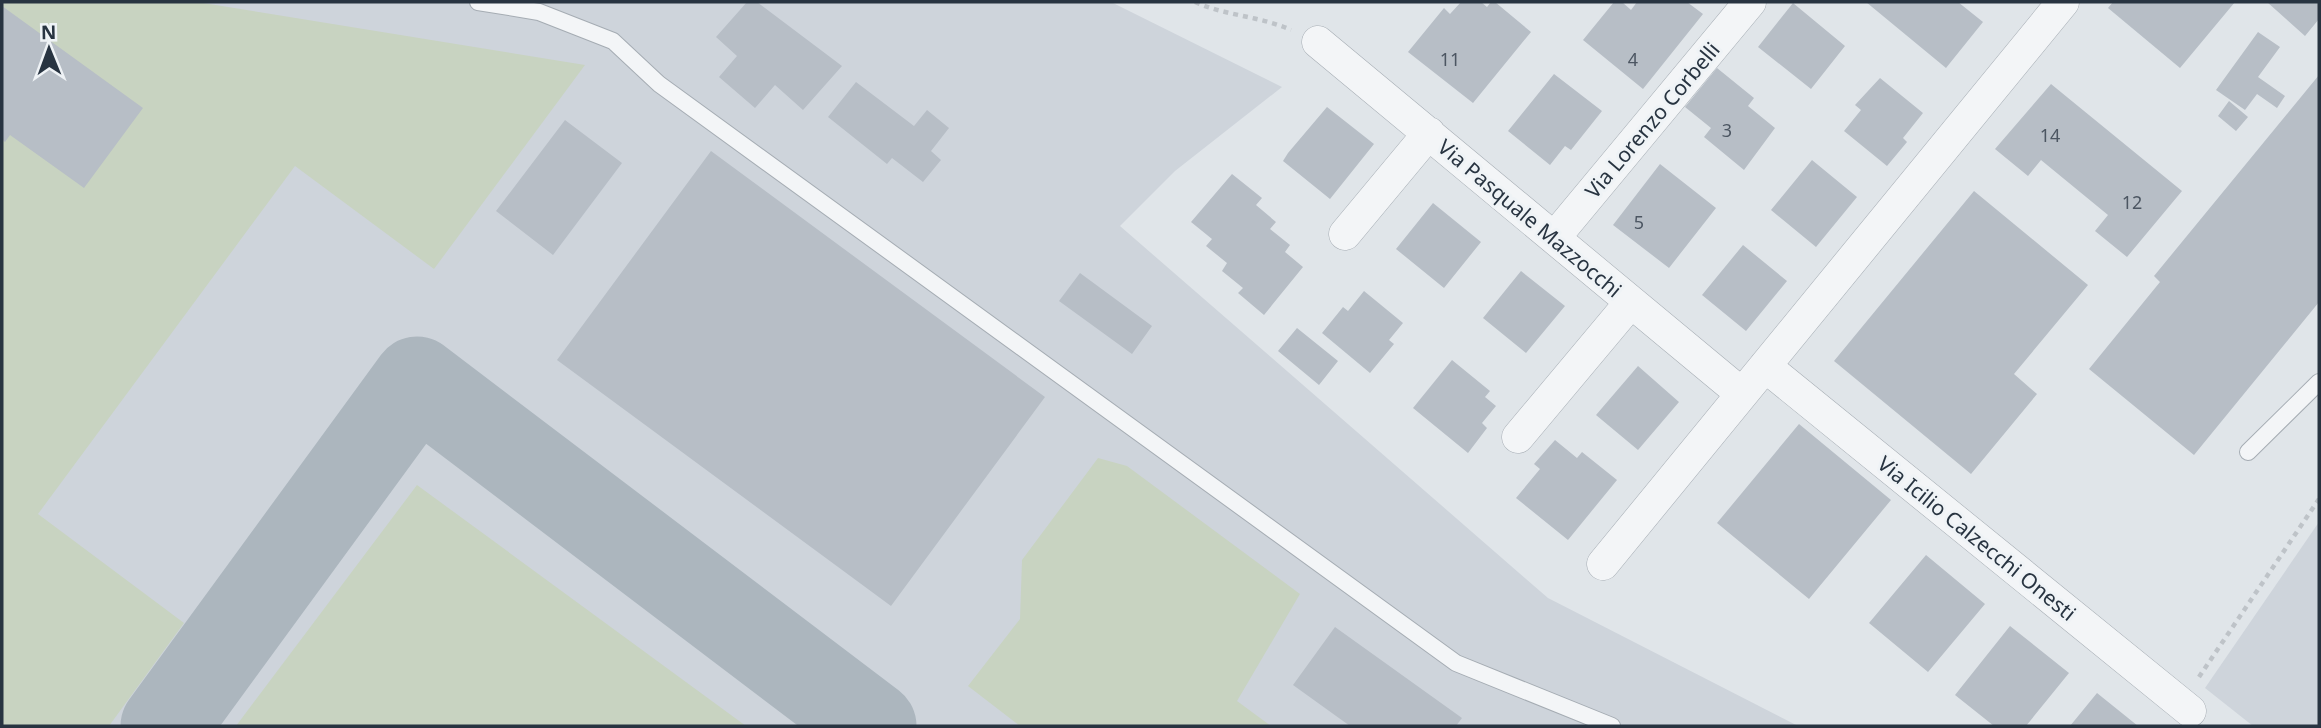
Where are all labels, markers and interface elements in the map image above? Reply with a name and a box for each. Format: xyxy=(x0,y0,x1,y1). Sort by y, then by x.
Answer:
north arrow xyxy=(14,14,84,84)
text: N xyxy=(41,19,57,45)
street label: Via Lorenzo Corbelli xyxy=(1578,36,1726,204)
house number: 11 xyxy=(1440,47,1460,71)
house number: 4 xyxy=(1628,47,1638,71)
house number: 3 xyxy=(1722,118,1732,142)
house number: 14 xyxy=(2040,123,2060,147)
street label: Via Pasquale Mazzocchi xyxy=(1432,133,1628,303)
house number: 12 xyxy=(2122,190,2142,214)
house number: 5 xyxy=(1634,210,1644,234)
street label: Via Icilio Calzecchi Onesti xyxy=(1872,449,2082,627)

